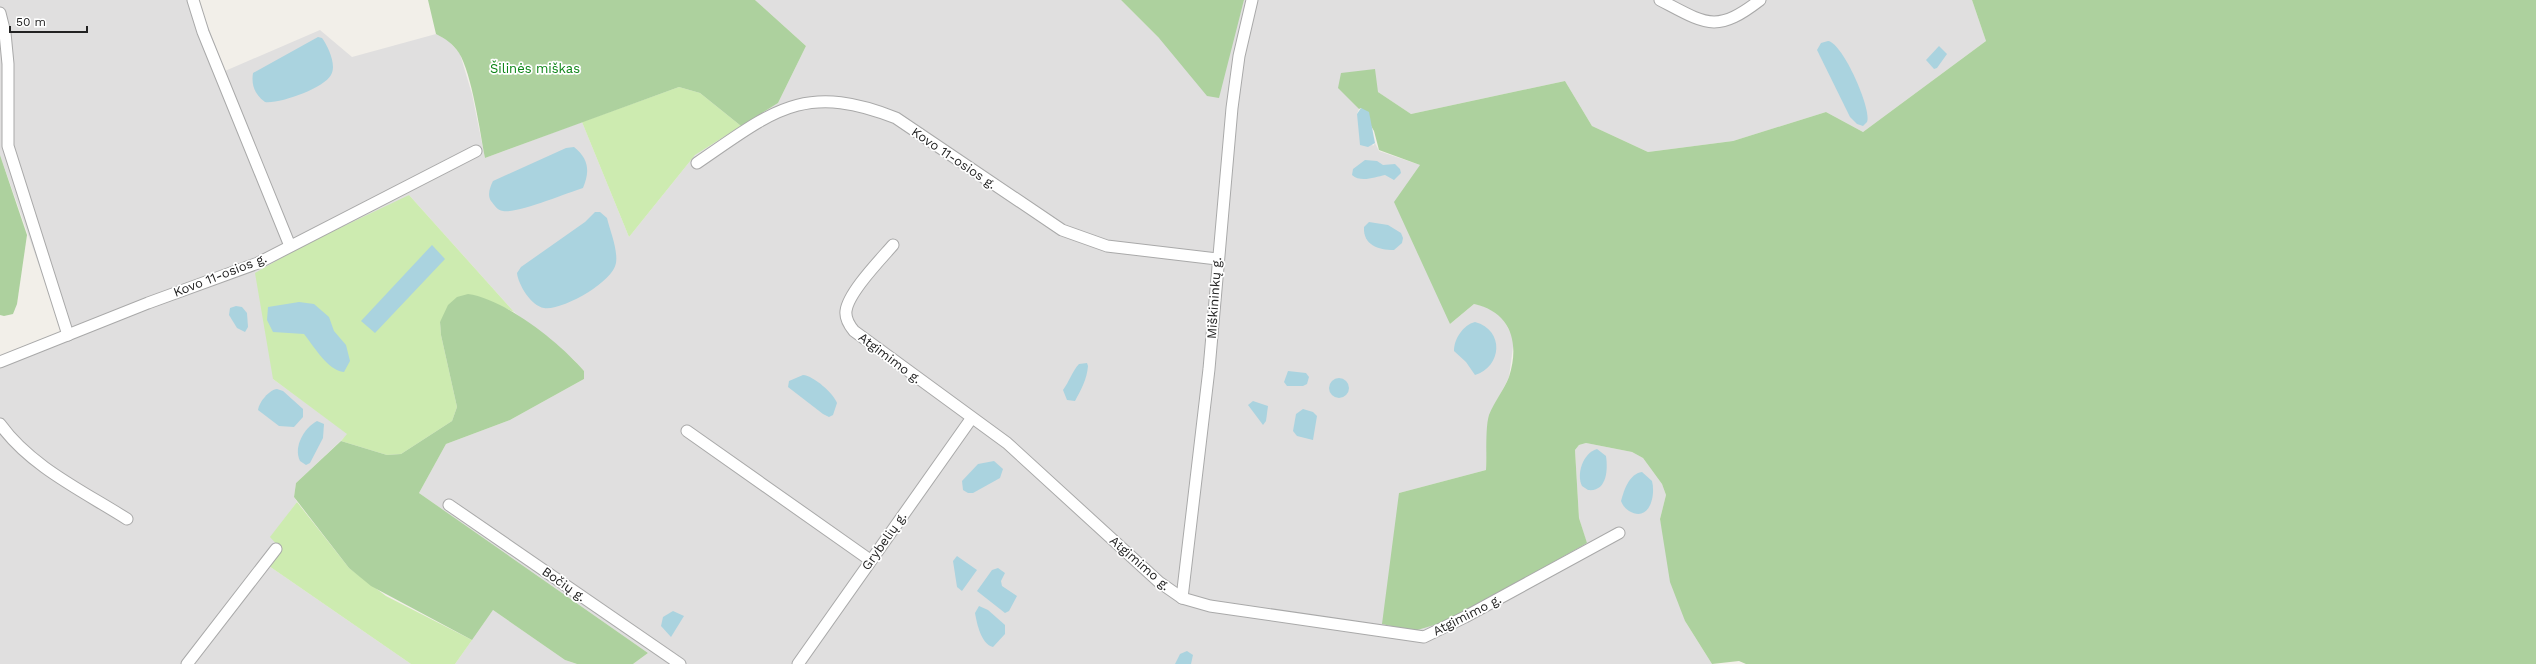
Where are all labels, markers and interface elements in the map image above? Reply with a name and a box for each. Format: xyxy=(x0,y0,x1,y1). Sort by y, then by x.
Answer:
scale bar xyxy=(10,8,87,34)
text: 50 m xyxy=(16,15,46,29)
park label: Šilinės miškas xyxy=(490,60,580,76)
street label: Kovo 11-osios g. xyxy=(909,124,999,192)
street label: Kovo 11-osios g. xyxy=(171,250,269,300)
street label: Miškininkų g. xyxy=(1204,257,1224,339)
street label: Atgimimo g. xyxy=(856,330,924,386)
street label: Grybelių g. xyxy=(859,509,909,573)
street label: Atgimimo g. xyxy=(1107,533,1173,593)
street label: Bočių g. xyxy=(539,564,589,604)
street label: Atgimimo g. xyxy=(1430,591,1504,639)

